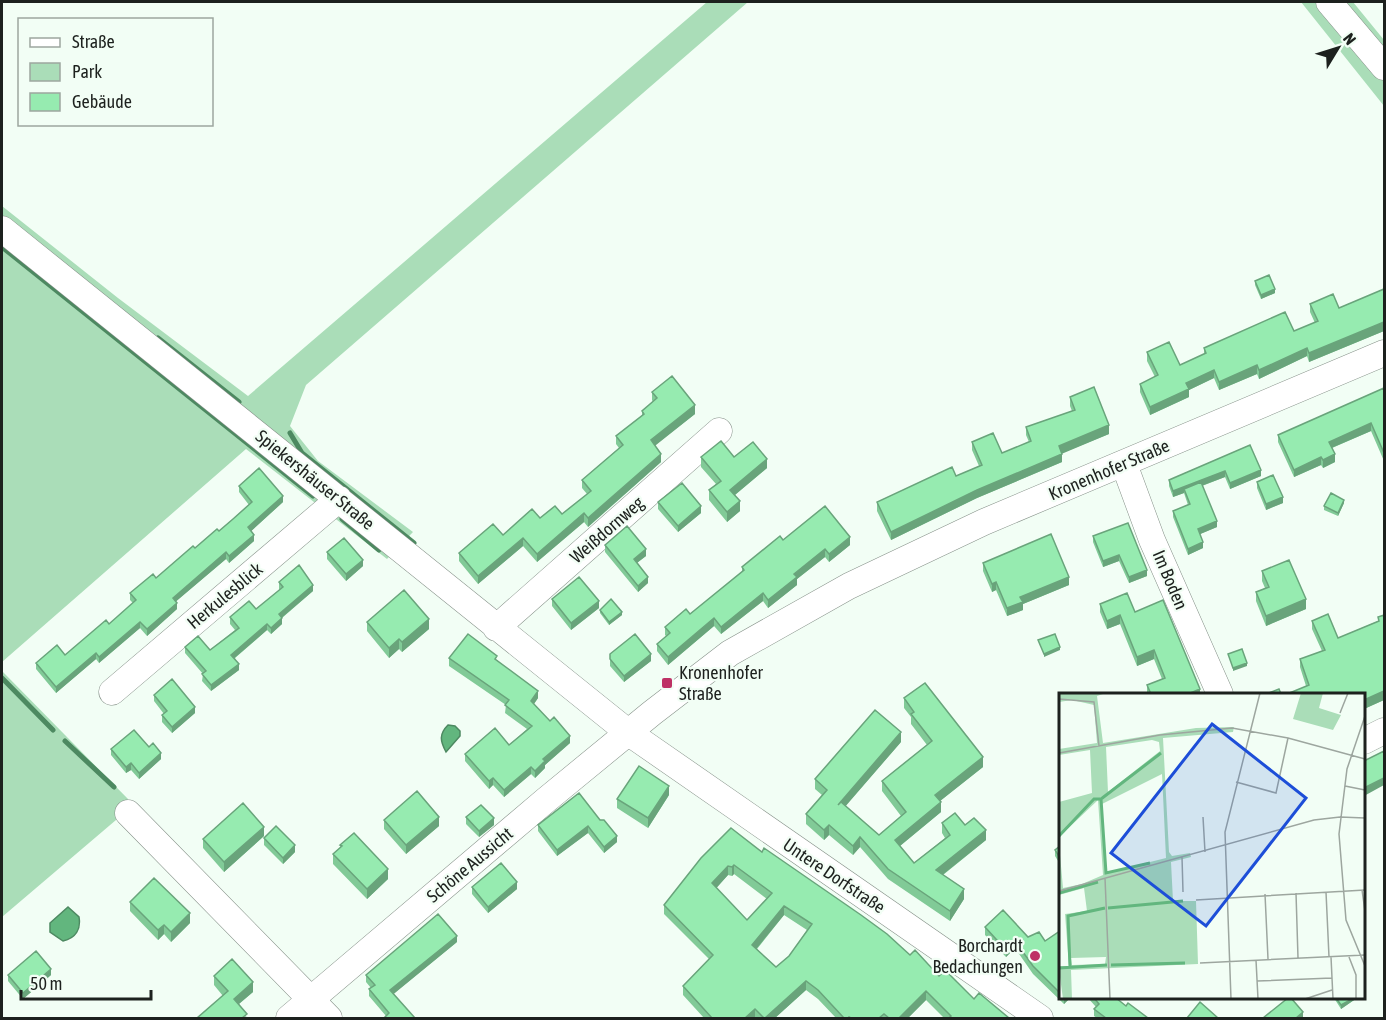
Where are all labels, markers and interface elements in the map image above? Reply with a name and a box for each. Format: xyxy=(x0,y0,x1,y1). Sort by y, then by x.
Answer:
legend xyxy=(18,18,213,126)
north arrow xyxy=(1308,18,1368,78)
text: N xyxy=(1340,29,1360,48)
text: Straße xyxy=(72,31,115,52)
text: Park xyxy=(72,61,102,82)
text: Gebäude xyxy=(72,91,132,112)
street label: Spiekershäuser Straße xyxy=(252,425,379,534)
street label: Kronenhofer Straße xyxy=(1045,435,1172,504)
street label: Weißdornweg xyxy=(566,492,648,567)
street label: Im Boden xyxy=(1149,547,1192,613)
street label: Herkulesblick xyxy=(183,558,267,633)
place label: Kronenhofer Straße xyxy=(679,662,764,704)
marker: Kronenhofer Straße xyxy=(660,676,674,690)
inset map xyxy=(1059,693,1365,999)
street label: Schöne Aussicht xyxy=(422,823,517,907)
street label: Untere Dorfstraße xyxy=(779,834,889,917)
place label: Borchardt Bedachungen xyxy=(932,935,1023,977)
marker: Borchardt Bedachungen xyxy=(1028,949,1042,963)
scale bar xyxy=(21,963,152,1001)
text: 50 m xyxy=(30,973,62,994)

